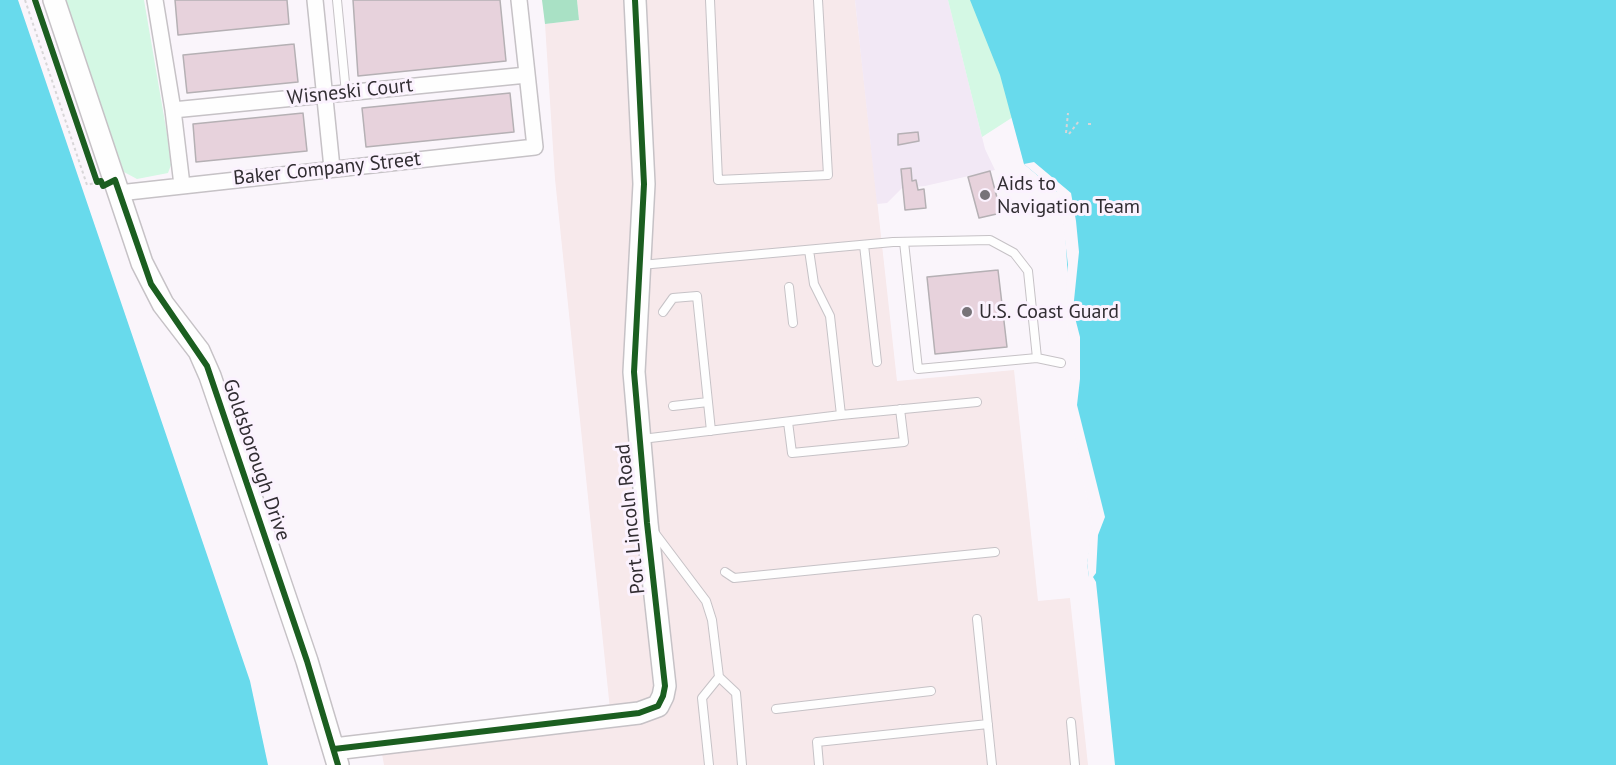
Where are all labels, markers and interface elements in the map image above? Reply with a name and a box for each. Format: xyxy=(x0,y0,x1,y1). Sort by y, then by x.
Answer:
street label: Wisneski Court xyxy=(286,73,414,111)
street label: Baker Company Street xyxy=(232,147,422,191)
place label: Aids to Navigation Team xyxy=(997,172,1140,219)
marker: Aids to Navigation Team xyxy=(978,188,992,202)
place label: U.S. Coast Guard xyxy=(979,300,1119,324)
marker: U.S. Coast Guard xyxy=(960,305,974,319)
street label: Goldsborough Drive xyxy=(217,376,295,544)
street label: Port Lincoln Road xyxy=(611,443,651,595)

